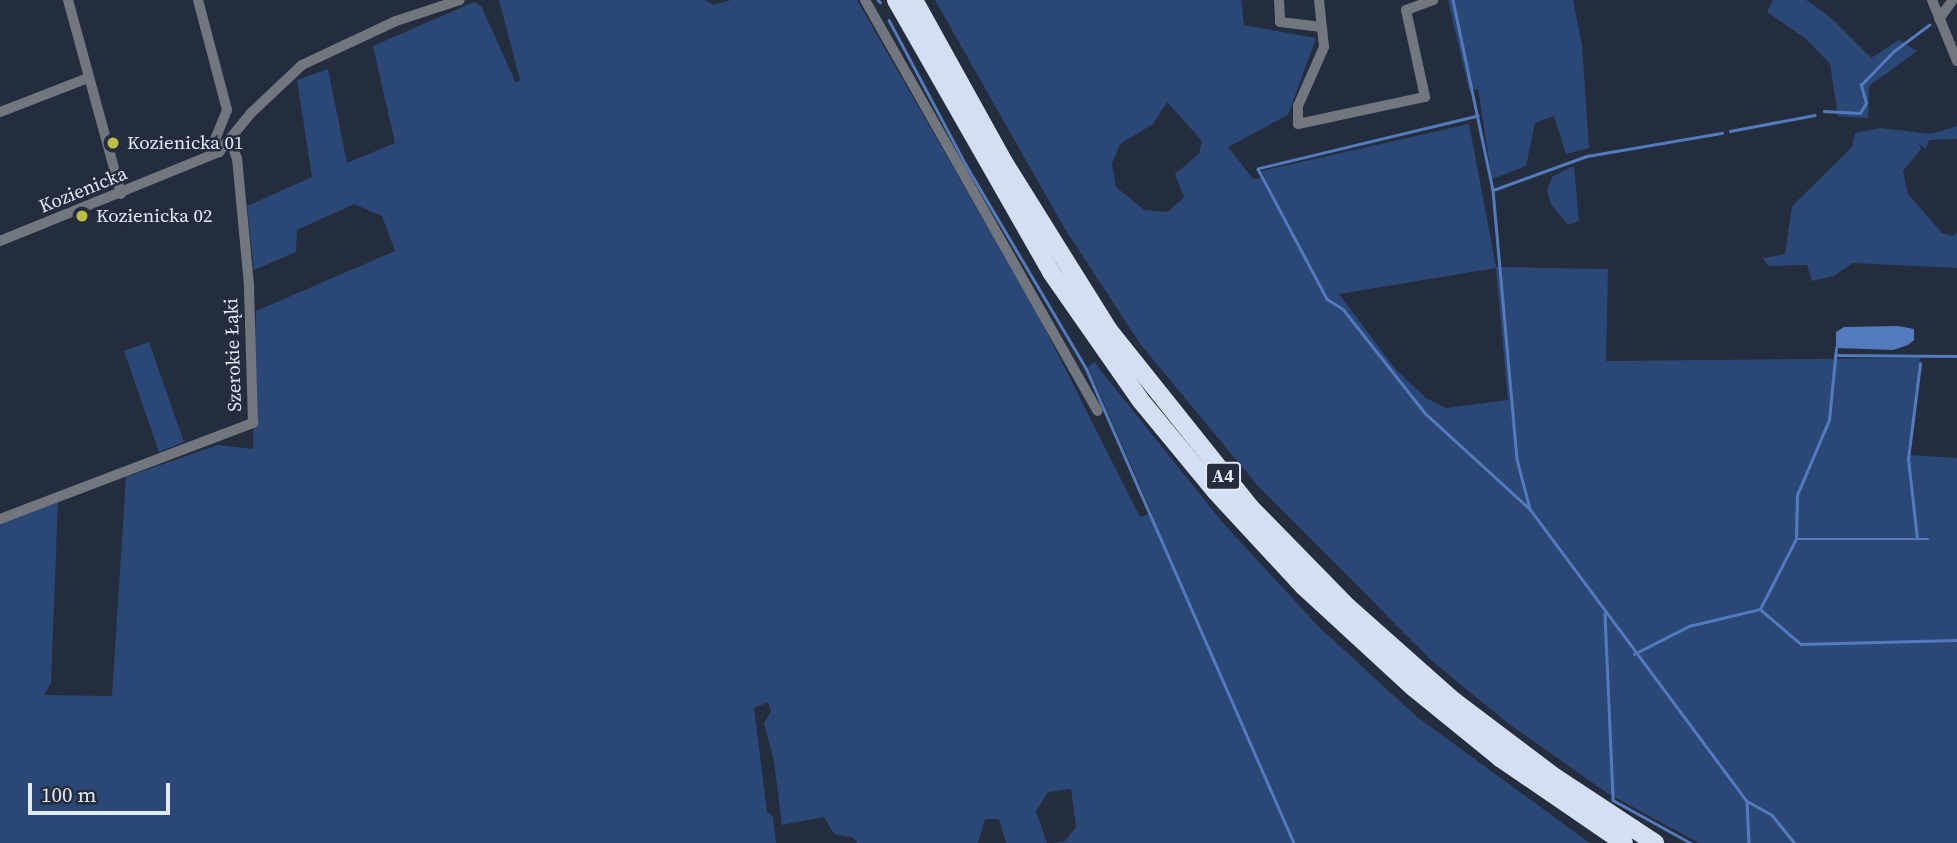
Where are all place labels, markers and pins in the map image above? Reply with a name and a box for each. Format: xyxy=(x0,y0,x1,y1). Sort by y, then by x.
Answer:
place label: Kozienicka 01 xyxy=(127,132,243,154)
marker: Kozienicka 01 xyxy=(105,135,121,151)
place label: Kozienicka 02 xyxy=(96,205,212,227)
marker: Kozienicka 02 xyxy=(74,208,90,224)

